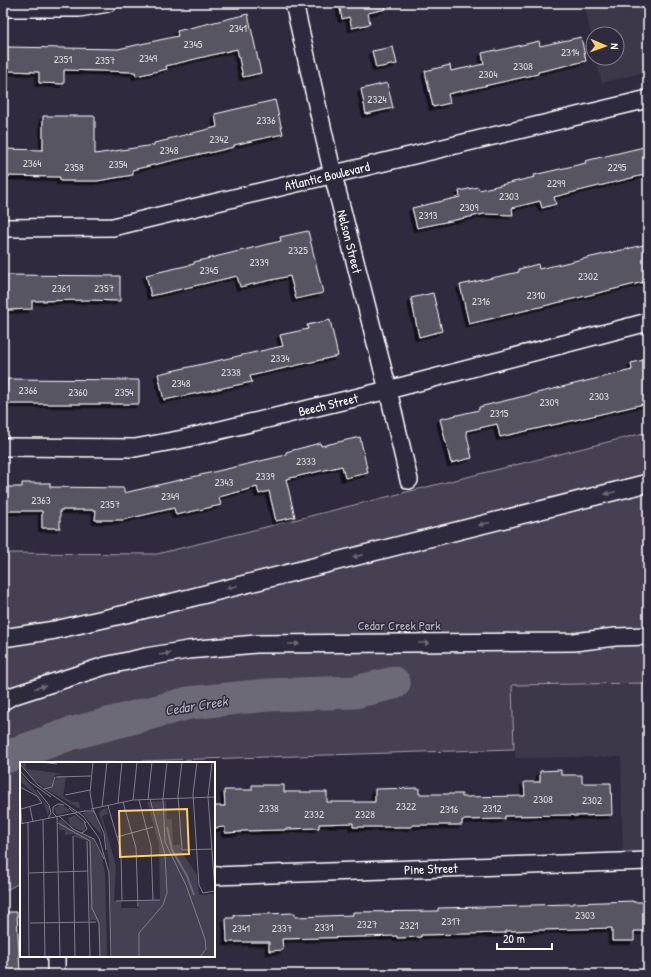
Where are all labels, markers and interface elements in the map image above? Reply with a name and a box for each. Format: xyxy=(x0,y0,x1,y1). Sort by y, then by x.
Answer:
house number: 2341 xyxy=(229,21,247,35)
north arrow xyxy=(585,26,625,66)
house number: 2345 xyxy=(184,37,203,51)
text: N xyxy=(608,43,622,50)
house number: 2314 xyxy=(561,45,579,59)
house number: 2349 xyxy=(139,51,157,65)
house number: 2351 xyxy=(54,52,72,66)
house number: 2357 xyxy=(95,53,115,67)
house number: 2308 xyxy=(513,59,533,73)
house number: 2304 xyxy=(478,67,498,81)
house number: 2324 xyxy=(367,92,387,106)
house number: 2336 xyxy=(256,113,276,127)
house number: 2342 xyxy=(209,132,229,146)
house number: 2348 xyxy=(160,143,179,157)
house number: 2364 xyxy=(23,156,41,170)
house number: 2354 xyxy=(109,157,127,171)
street label: Atlantic Boulevard xyxy=(283,157,371,195)
house number: 2358 xyxy=(64,160,84,174)
house number: 2295 xyxy=(608,160,627,174)
house number: 2299 xyxy=(547,176,565,190)
house number: 2303 xyxy=(499,189,519,203)
house number: 2309 xyxy=(459,200,479,214)
street label: Nelson Street xyxy=(333,208,367,276)
house number: 2313 xyxy=(419,208,438,222)
house number: 2325 xyxy=(288,243,308,257)
house number: 2339 xyxy=(249,255,269,269)
house number: 2345 xyxy=(200,263,219,277)
house number: 2302 xyxy=(578,269,598,283)
house number: 2361 xyxy=(52,281,70,295)
house number: 2357 xyxy=(94,281,114,295)
house number: 2310 xyxy=(527,288,546,302)
house number: 2316 xyxy=(472,294,491,308)
house number: 2334 xyxy=(270,351,290,365)
house number: 2338 xyxy=(221,365,241,379)
house number: 2348 xyxy=(172,376,191,390)
house number: 2366 xyxy=(19,383,38,397)
house number: 2360 xyxy=(68,385,88,399)
house number: 2354 xyxy=(115,385,133,399)
street label: Beech Street xyxy=(296,388,360,420)
house number: 2303 xyxy=(589,389,609,403)
house number: 2309 xyxy=(539,395,559,409)
house number: 2315 xyxy=(490,406,509,420)
house number: 2333 xyxy=(296,454,316,468)
house number: 2339 xyxy=(255,469,275,483)
house number: 2343 xyxy=(214,475,234,489)
house number: 2349 xyxy=(161,489,179,503)
one-way arrow xyxy=(604,490,616,496)
house number: 2363 xyxy=(31,493,51,507)
house number: 2357 xyxy=(100,497,120,511)
one-way arrow xyxy=(478,521,490,527)
one-way arrow xyxy=(352,553,364,559)
one-way arrow xyxy=(226,584,238,590)
park label: Cedar Creek Park xyxy=(357,616,441,634)
one-way arrow xyxy=(418,640,431,646)
one-way arrow xyxy=(288,641,301,647)
one-way arrow xyxy=(159,651,171,657)
one-way arrow xyxy=(34,684,46,690)
water label: Cedar Creek xyxy=(163,691,230,719)
inset map xyxy=(20,762,215,957)
house number: 2308 xyxy=(533,792,553,806)
house number: 2302 xyxy=(582,793,602,807)
house number: 2322 xyxy=(396,799,416,813)
house number: 2338 xyxy=(259,801,279,815)
house number: 2312 xyxy=(482,801,502,815)
house number: 2316 xyxy=(440,802,459,816)
house number: 2332 xyxy=(304,807,324,821)
house number: 2328 xyxy=(355,807,375,821)
street label: Pine Street xyxy=(404,859,458,878)
house number: 2303 xyxy=(575,908,595,922)
house number: 2317 xyxy=(441,914,461,928)
house number: 2327 xyxy=(357,917,377,931)
house number: 2321 xyxy=(399,918,419,932)
house number: 2331 xyxy=(315,920,334,934)
house number: 2341 xyxy=(232,921,250,935)
house number: 2337 xyxy=(272,921,292,935)
scale bar xyxy=(497,925,552,951)
text: 20 m xyxy=(503,930,525,947)

